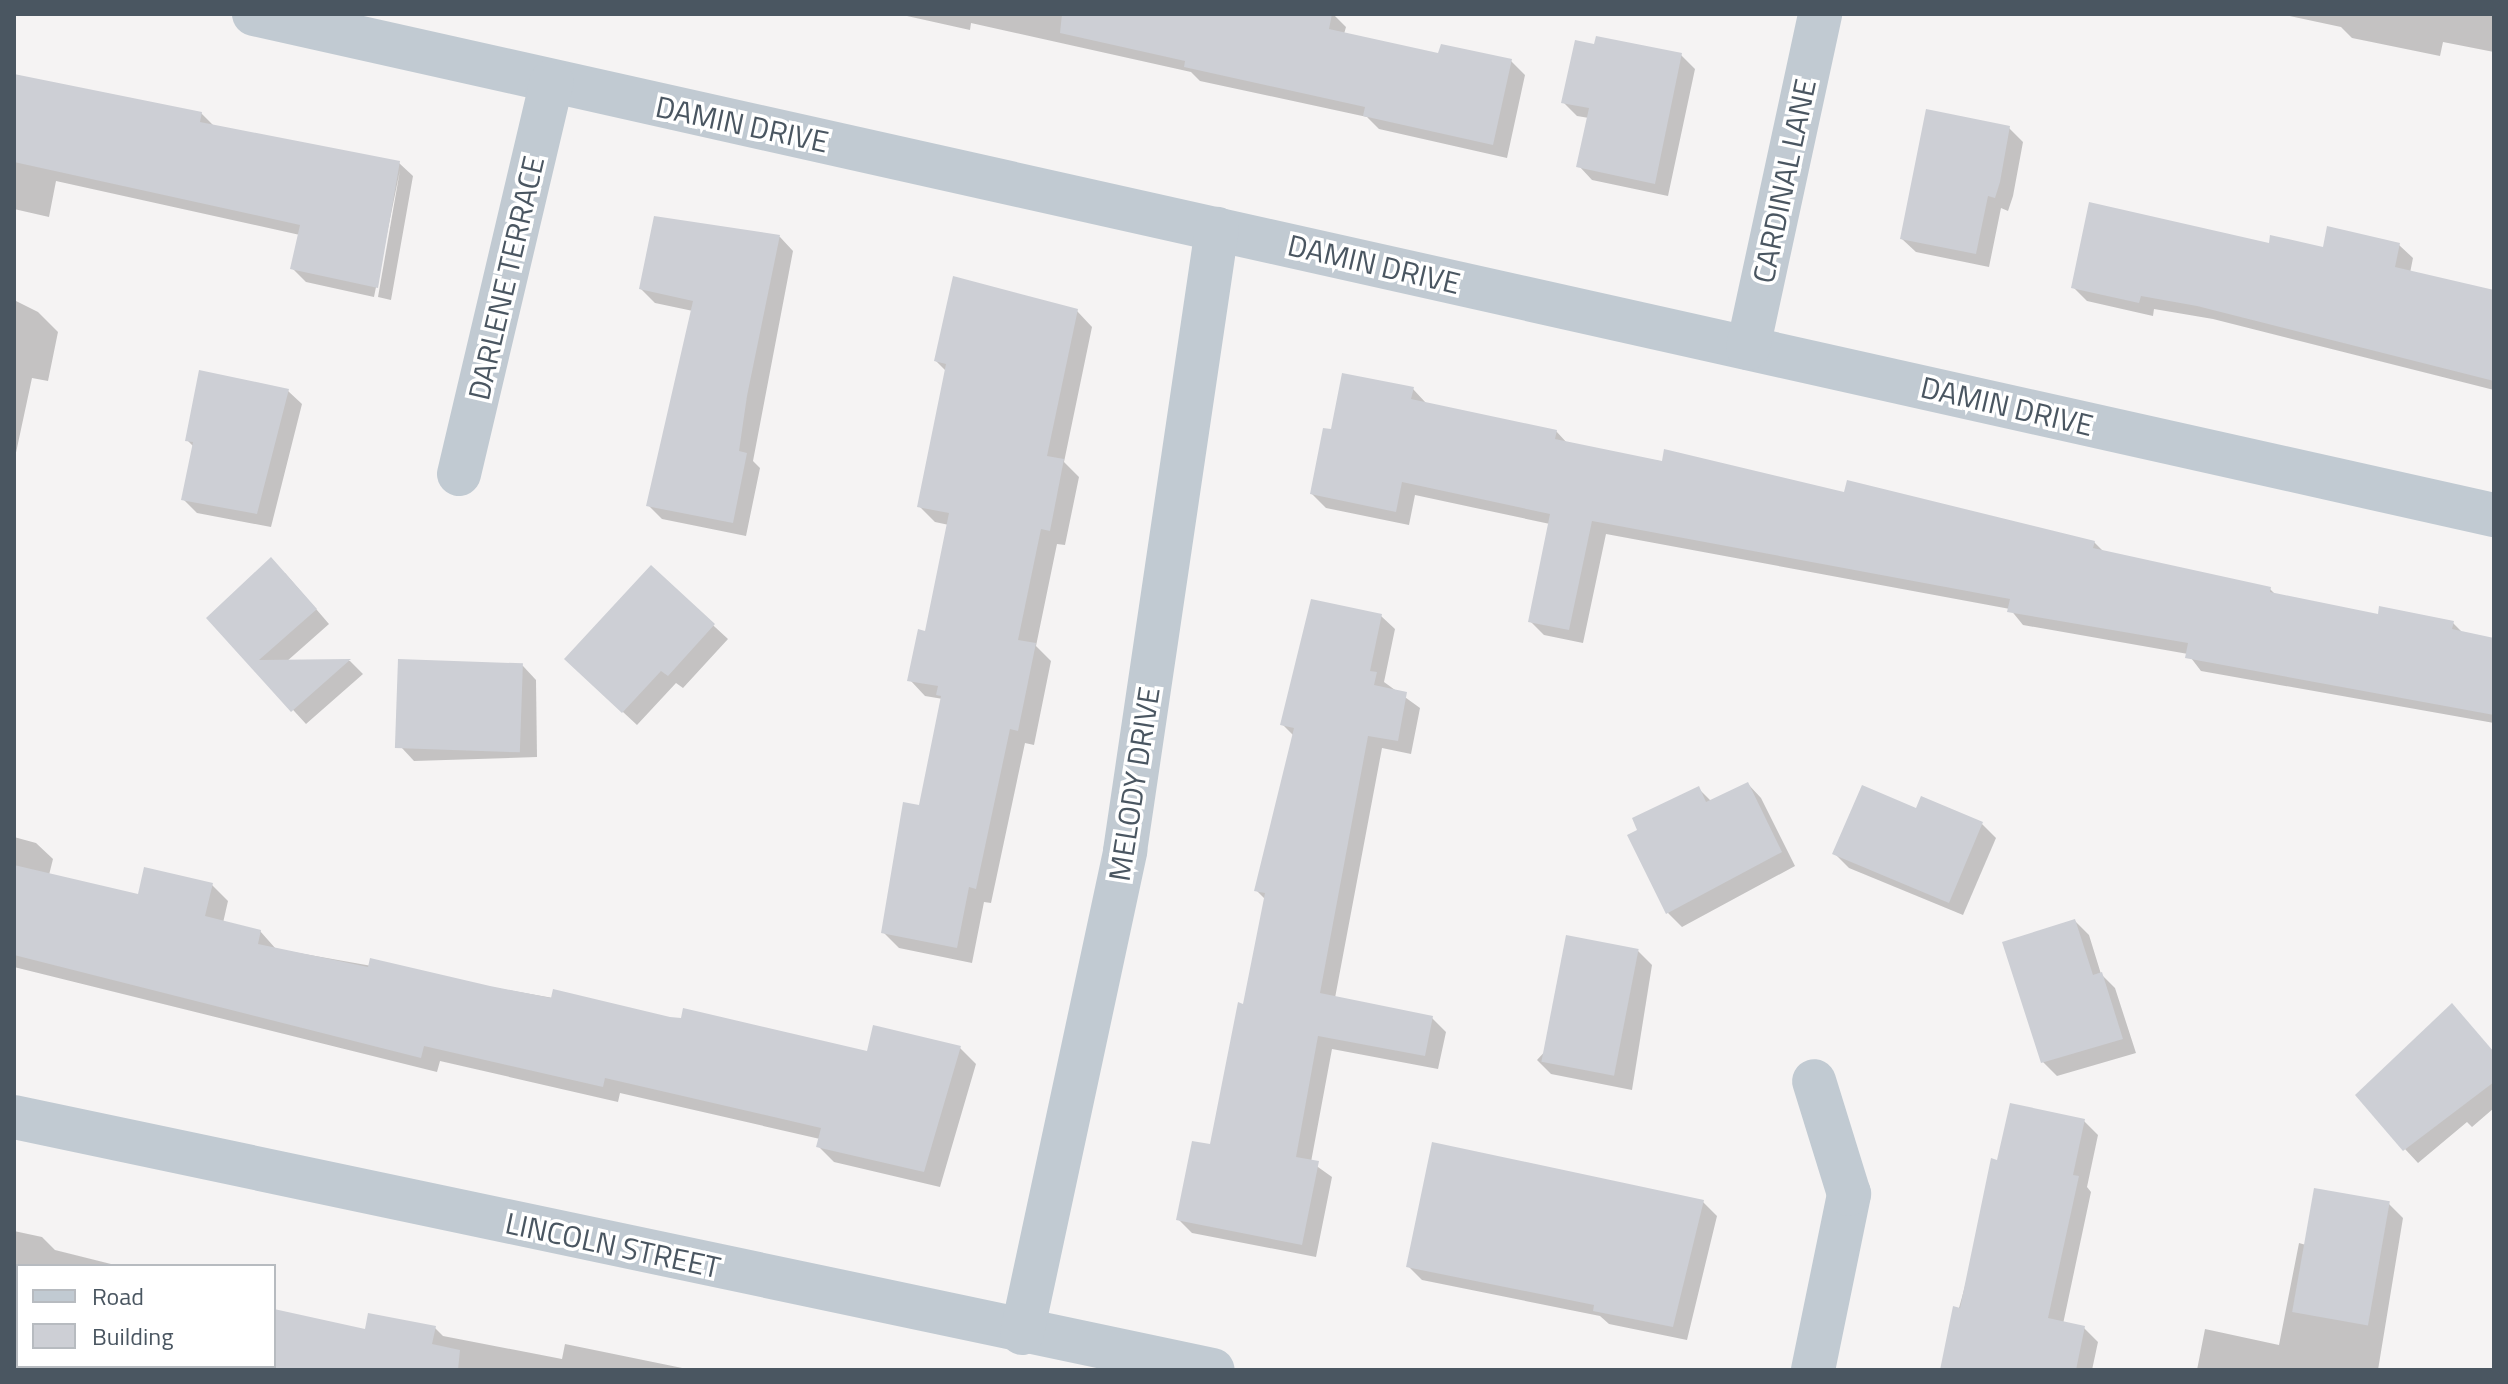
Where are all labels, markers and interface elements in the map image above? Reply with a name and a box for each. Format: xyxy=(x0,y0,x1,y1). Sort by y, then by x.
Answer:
street label: CARDINAL LANE xyxy=(1745,76,1823,286)
street label: DAMIN DRIVE xyxy=(652,88,832,160)
street label: DARLENE TERRACE xyxy=(460,153,552,403)
street label: DAMIN DRIVE xyxy=(1284,227,1464,301)
street label: DAMIN DRIVE xyxy=(1917,369,2097,443)
street label: MELODY DRIVE xyxy=(1101,684,1167,884)
street label: LINCOLN STREET xyxy=(502,1205,724,1285)
legend xyxy=(16,1264,276,1368)
text: Road xyxy=(92,1278,144,1314)
text: Building xyxy=(92,1318,174,1354)

